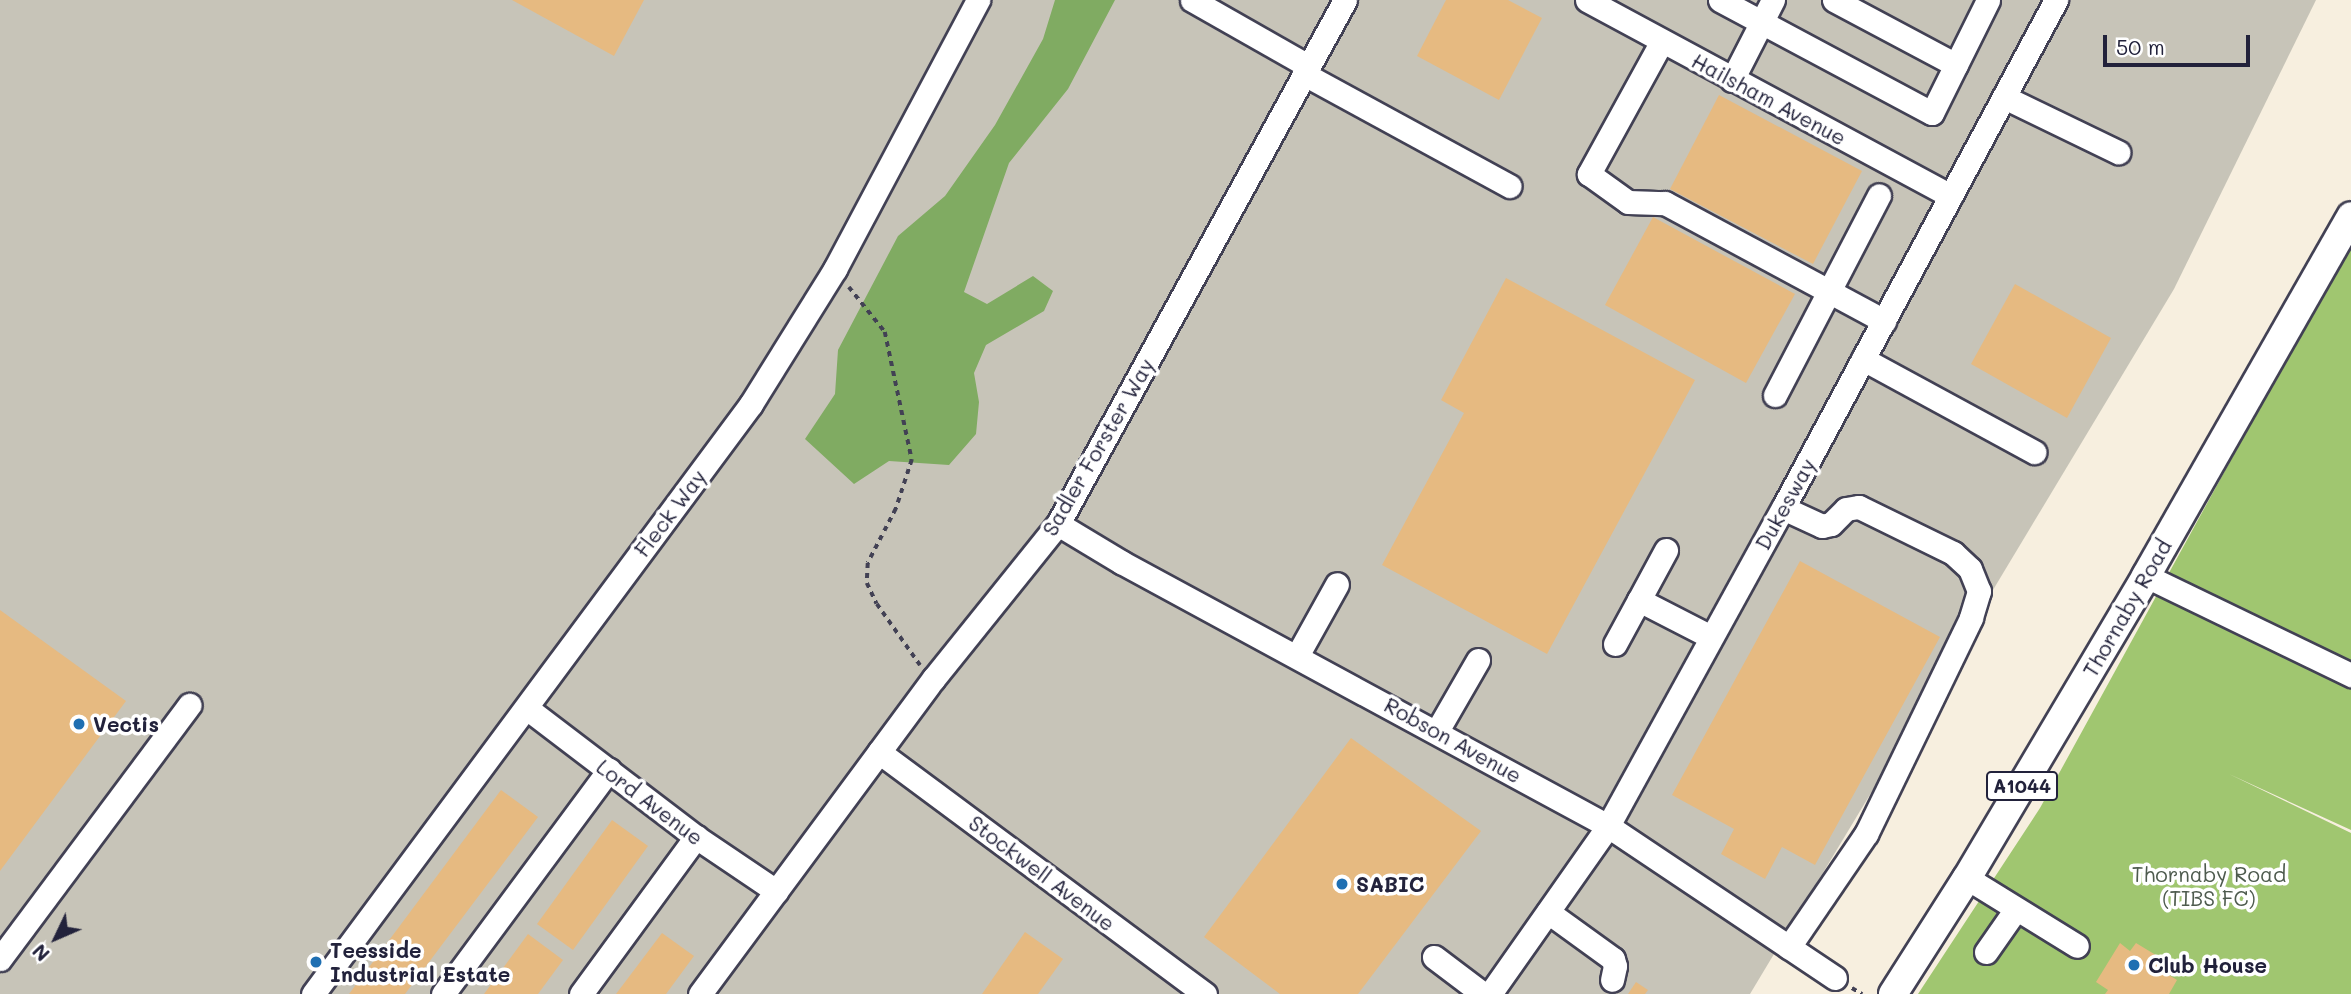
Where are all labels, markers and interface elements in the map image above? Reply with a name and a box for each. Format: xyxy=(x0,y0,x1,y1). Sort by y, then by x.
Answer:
scale bar xyxy=(2106,21,2253,65)
text: 50 m xyxy=(2116,33,2165,60)
street label: Hailsham Avenue xyxy=(1688,48,1850,150)
street label: Sadler Forster Way xyxy=(1037,354,1159,540)
street label: Dukesway xyxy=(1750,454,1820,554)
street label: Fleck Way xyxy=(629,464,711,562)
street label: Thornaby Road xyxy=(2077,535,2177,681)
street label: Robson Avenue xyxy=(1380,692,1526,788)
place label: Vectis xyxy=(93,711,159,737)
marker: Vectis xyxy=(71,716,87,732)
street label: Lord Avenue xyxy=(592,754,708,850)
road number: A1044 xyxy=(1985,771,2059,802)
street label: Stockwell Avenue xyxy=(964,810,1120,936)
park label: Thornaby Road (TIBS FC) xyxy=(2132,861,2286,911)
place label: SABIC xyxy=(1356,871,1424,897)
marker: SABIC xyxy=(1334,876,1350,892)
north arrow xyxy=(21,903,91,973)
place label: Teesside Industrial Estate xyxy=(330,937,510,987)
text: N xyxy=(27,939,55,967)
place label: Club House xyxy=(2148,952,2267,978)
marker: Teesside Industrial Estate xyxy=(308,954,324,970)
marker: Club House xyxy=(2126,957,2142,973)

